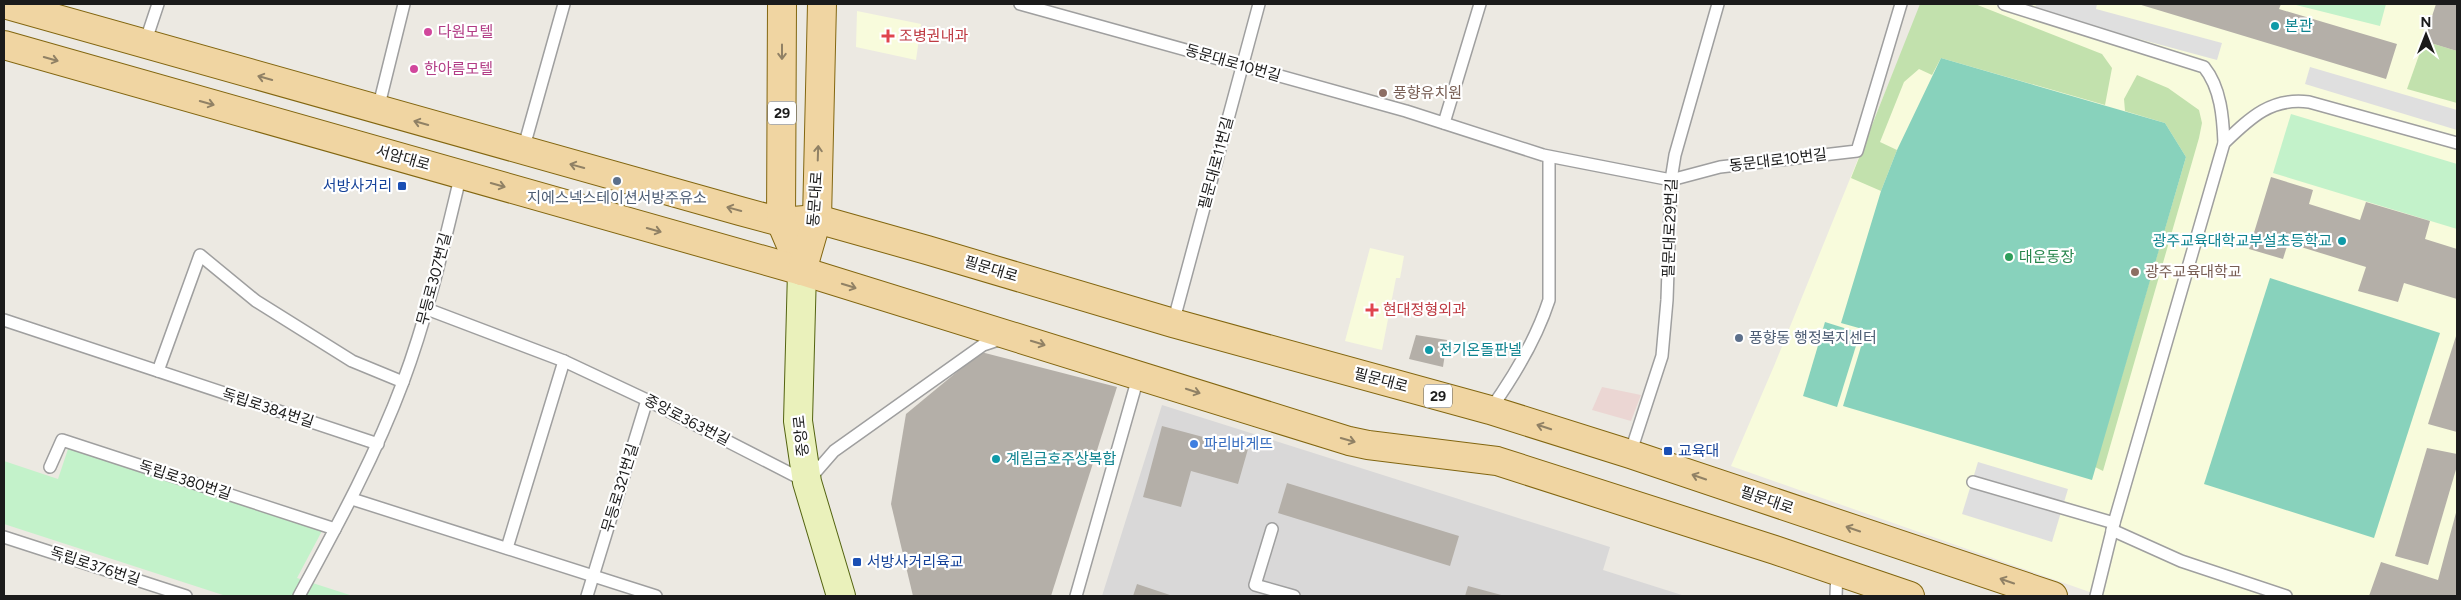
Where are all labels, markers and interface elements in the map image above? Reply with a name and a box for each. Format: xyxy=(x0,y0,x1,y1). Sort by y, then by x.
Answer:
north arrow xyxy=(2401,10,2451,60)
text: N xyxy=(2421,14,2431,31)
place label: 본관 xyxy=(2285,17,2313,35)
marker: 본관 xyxy=(2269,20,2281,32)
place label: 다원모텔 xyxy=(438,23,493,41)
marker: 다원모텔 xyxy=(422,26,434,38)
place label: 조병권내과 xyxy=(899,27,968,45)
marker: 조병권내과 xyxy=(881,29,895,43)
street label: 동문대로10번길 xyxy=(1183,41,1283,85)
one-way arrow xyxy=(777,44,787,60)
one-way arrow xyxy=(42,54,58,64)
place label: 한아름모텔 xyxy=(424,60,493,78)
marker: 한아름모텔 xyxy=(408,63,420,75)
one-way arrow xyxy=(257,72,273,82)
place label: 풍향유치원 xyxy=(1393,84,1462,102)
marker: 풍향유치원 xyxy=(1377,87,1389,99)
one-way arrow xyxy=(199,98,215,108)
road number: 29 xyxy=(768,102,796,125)
street label: 필문대로11번길 xyxy=(1195,115,1237,211)
one-way arrow xyxy=(413,117,429,127)
street label: 서암대로 xyxy=(374,142,432,174)
one-way arrow xyxy=(813,145,823,162)
street label: 동문대로10번길 xyxy=(1728,145,1828,175)
one-way arrow xyxy=(570,161,586,171)
street label: 동문대로 xyxy=(804,171,826,227)
marker: 지에스넥스테이션서방주유소 xyxy=(611,175,623,187)
place label: 서방사거리 xyxy=(323,177,392,195)
street label: 필문대로29번길 xyxy=(1659,178,1681,278)
marker: 서방사거리 xyxy=(396,180,408,192)
one-way arrow xyxy=(490,181,506,190)
place label: 지에스넥스테이션서방주유소 xyxy=(527,189,707,207)
one-way arrow xyxy=(726,204,742,214)
one-way arrow xyxy=(646,225,662,235)
street label: 무등로307번길 xyxy=(413,231,455,327)
place label: 광주교육대학교부설초등학교 xyxy=(2153,232,2332,250)
marker: 광주교육대학교부설초등학교 xyxy=(2336,235,2348,247)
place label: 대운동장 xyxy=(2019,248,2074,266)
marker: 대운동장 xyxy=(2003,251,2015,263)
street label: 필문대로 xyxy=(962,252,1020,286)
place label: 광주교육대학교 xyxy=(2145,263,2242,281)
marker: 광주교육대학교 xyxy=(2129,266,2141,278)
one-way arrow xyxy=(840,281,856,291)
place label: 현대정형외과 xyxy=(1383,301,1466,319)
marker: 현대정형외과 xyxy=(1365,303,1379,317)
place label: 풍향동 행정복지센터 xyxy=(1749,329,1877,347)
marker: 풍향동 행정복지센터 xyxy=(1733,332,1745,344)
one-way arrow xyxy=(1029,339,1045,349)
place label: 전기온돌판넬 xyxy=(1439,341,1522,359)
marker: 전기온돌판넬 xyxy=(1423,344,1435,356)
street label: 필문대로 xyxy=(1352,364,1410,396)
road number: 29 xyxy=(1424,384,1452,408)
street label: 독립로384번길 xyxy=(220,385,316,431)
one-way arrow xyxy=(1185,387,1200,396)
street label: 중앙로363번길 xyxy=(641,391,733,449)
street label: 중앙로 xyxy=(790,414,812,458)
one-way arrow xyxy=(1537,422,1552,431)
place label: 파리바게뜨 xyxy=(1204,435,1273,453)
one-way arrow xyxy=(1340,436,1356,445)
marker: 파리바게뜨 xyxy=(1188,438,1200,450)
street label: 무등로321번길 xyxy=(598,441,642,535)
place label: 교육대 xyxy=(1678,442,1719,460)
marker: 교육대 xyxy=(1662,445,1674,457)
place label: 계림금호주상복합 xyxy=(1006,450,1117,468)
marker: 계림금호주상복합 xyxy=(990,453,1002,465)
street label: 독립로380번길 xyxy=(137,457,233,503)
one-way arrow xyxy=(1691,472,1707,481)
street label: 필문대로 xyxy=(1738,483,1796,517)
one-way arrow xyxy=(1845,524,1861,533)
street label: 독립로376번길 xyxy=(48,543,142,589)
place label: 서방사거리육교 xyxy=(867,553,964,571)
marker: 서방사거리육교 xyxy=(851,556,863,568)
one-way arrow xyxy=(1999,576,2015,585)

